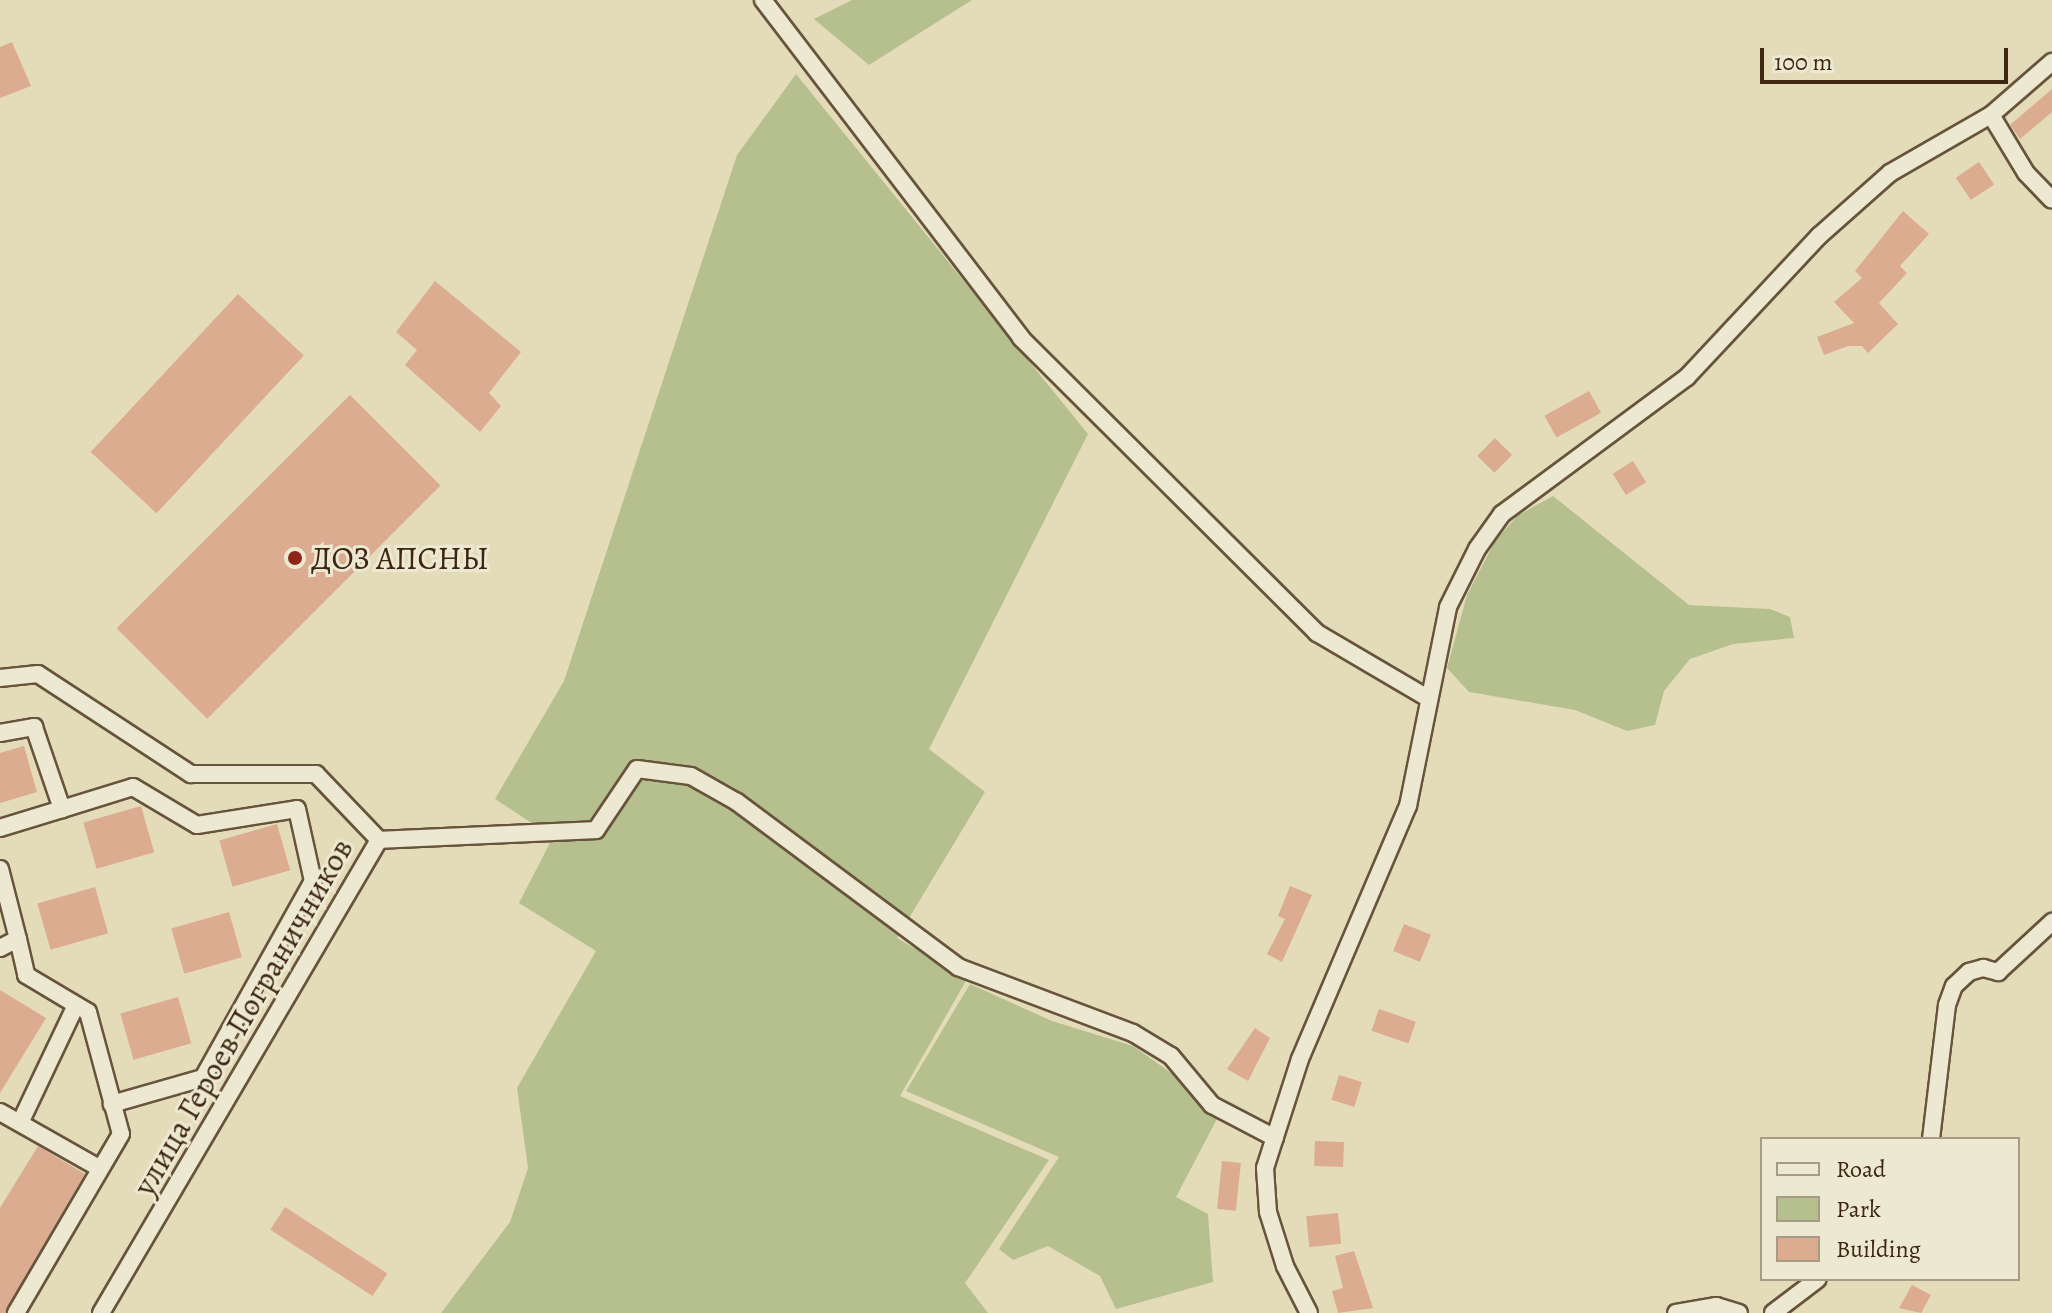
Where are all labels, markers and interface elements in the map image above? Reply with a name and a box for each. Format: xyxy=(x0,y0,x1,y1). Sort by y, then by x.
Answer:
scale bar xyxy=(1764,32,2012,82)
text: 100 m xyxy=(1774,46,1833,78)
place label: ДОЗ АПСНЫ xyxy=(311,539,489,577)
marker: ДОЗ АПСНЫ xyxy=(286,549,304,567)
street label: улица Героев Пограничников xyxy=(125,832,361,1202)
legend xyxy=(1760,1137,2020,1281)
text: Road xyxy=(1836,1153,1886,1185)
text: Park xyxy=(1836,1193,1881,1225)
text: Building xyxy=(1836,1233,1921,1265)

